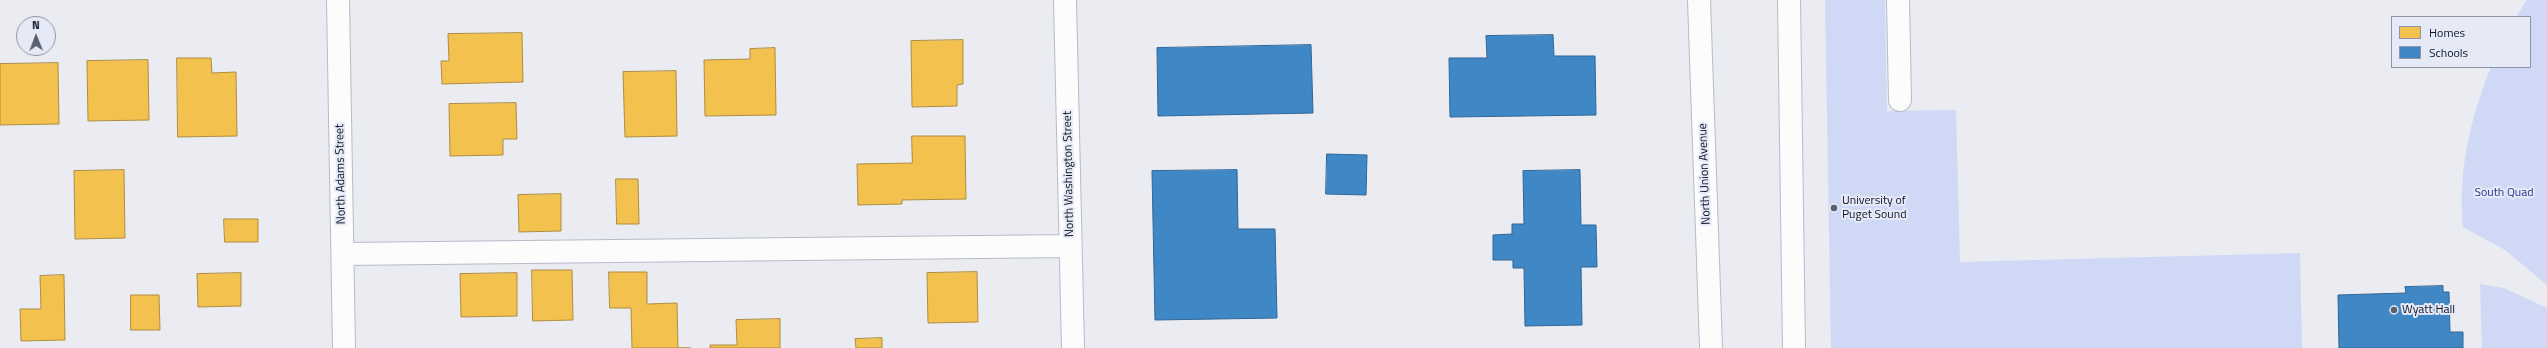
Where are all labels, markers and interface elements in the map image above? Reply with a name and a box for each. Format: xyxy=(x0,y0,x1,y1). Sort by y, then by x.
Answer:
north arrow xyxy=(16,16,56,56)
legend xyxy=(2391,16,2531,68)
text: N xyxy=(32,17,40,33)
text: Homes xyxy=(2429,23,2465,42)
text: Schools xyxy=(2429,43,2468,62)
street label: North Washington Street xyxy=(1061,111,1077,237)
street label: North Union Avenue xyxy=(1696,123,1714,225)
street label: North Adams Street xyxy=(333,124,349,224)
park label: South Quad xyxy=(2474,186,2534,200)
place label: University of Puget Sound xyxy=(1842,194,1907,222)
marker: University of Puget Sound xyxy=(1829,203,1839,213)
place label: Wyatt Hall xyxy=(2402,303,2455,317)
marker: Wyatt Hall xyxy=(2389,305,2399,315)

